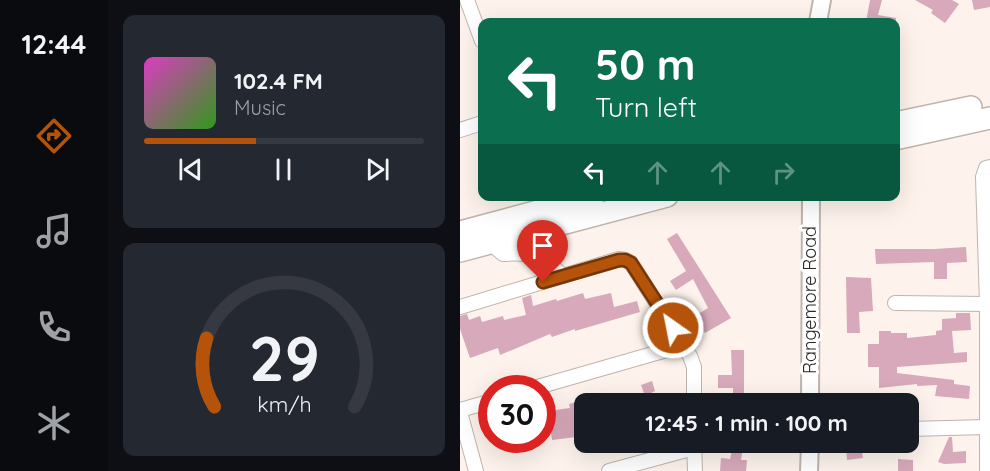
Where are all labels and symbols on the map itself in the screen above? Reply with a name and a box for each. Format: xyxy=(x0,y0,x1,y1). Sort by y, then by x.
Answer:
pin xyxy=(517,220,568,282)
street label: Rangemore Road xyxy=(798,226,821,374)
position arrow xyxy=(641,296,705,360)
speed limit sign: 30 xyxy=(478,375,556,453)

